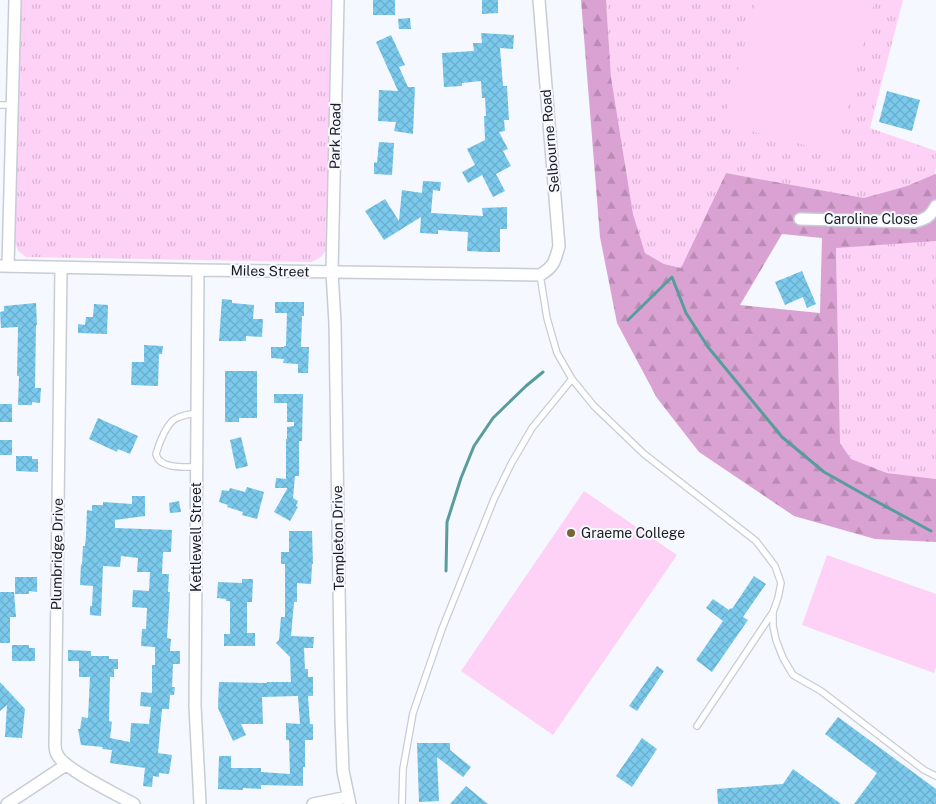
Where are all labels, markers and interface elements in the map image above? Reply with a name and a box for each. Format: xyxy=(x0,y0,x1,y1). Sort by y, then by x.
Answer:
street label: Selbourne Road xyxy=(538,89,562,193)
street label: Park Road xyxy=(326,103,344,169)
street label: Caroline Close xyxy=(824,211,918,227)
street label: Miles Street xyxy=(230,262,310,280)
street label: Kettlewell Street xyxy=(188,482,204,592)
street label: Templeton Drive xyxy=(329,485,347,591)
street label: Plumbridge Drive xyxy=(48,498,66,610)
place label: Graeme College xyxy=(581,525,685,541)
marker: Graeme College xyxy=(565,527,577,539)

